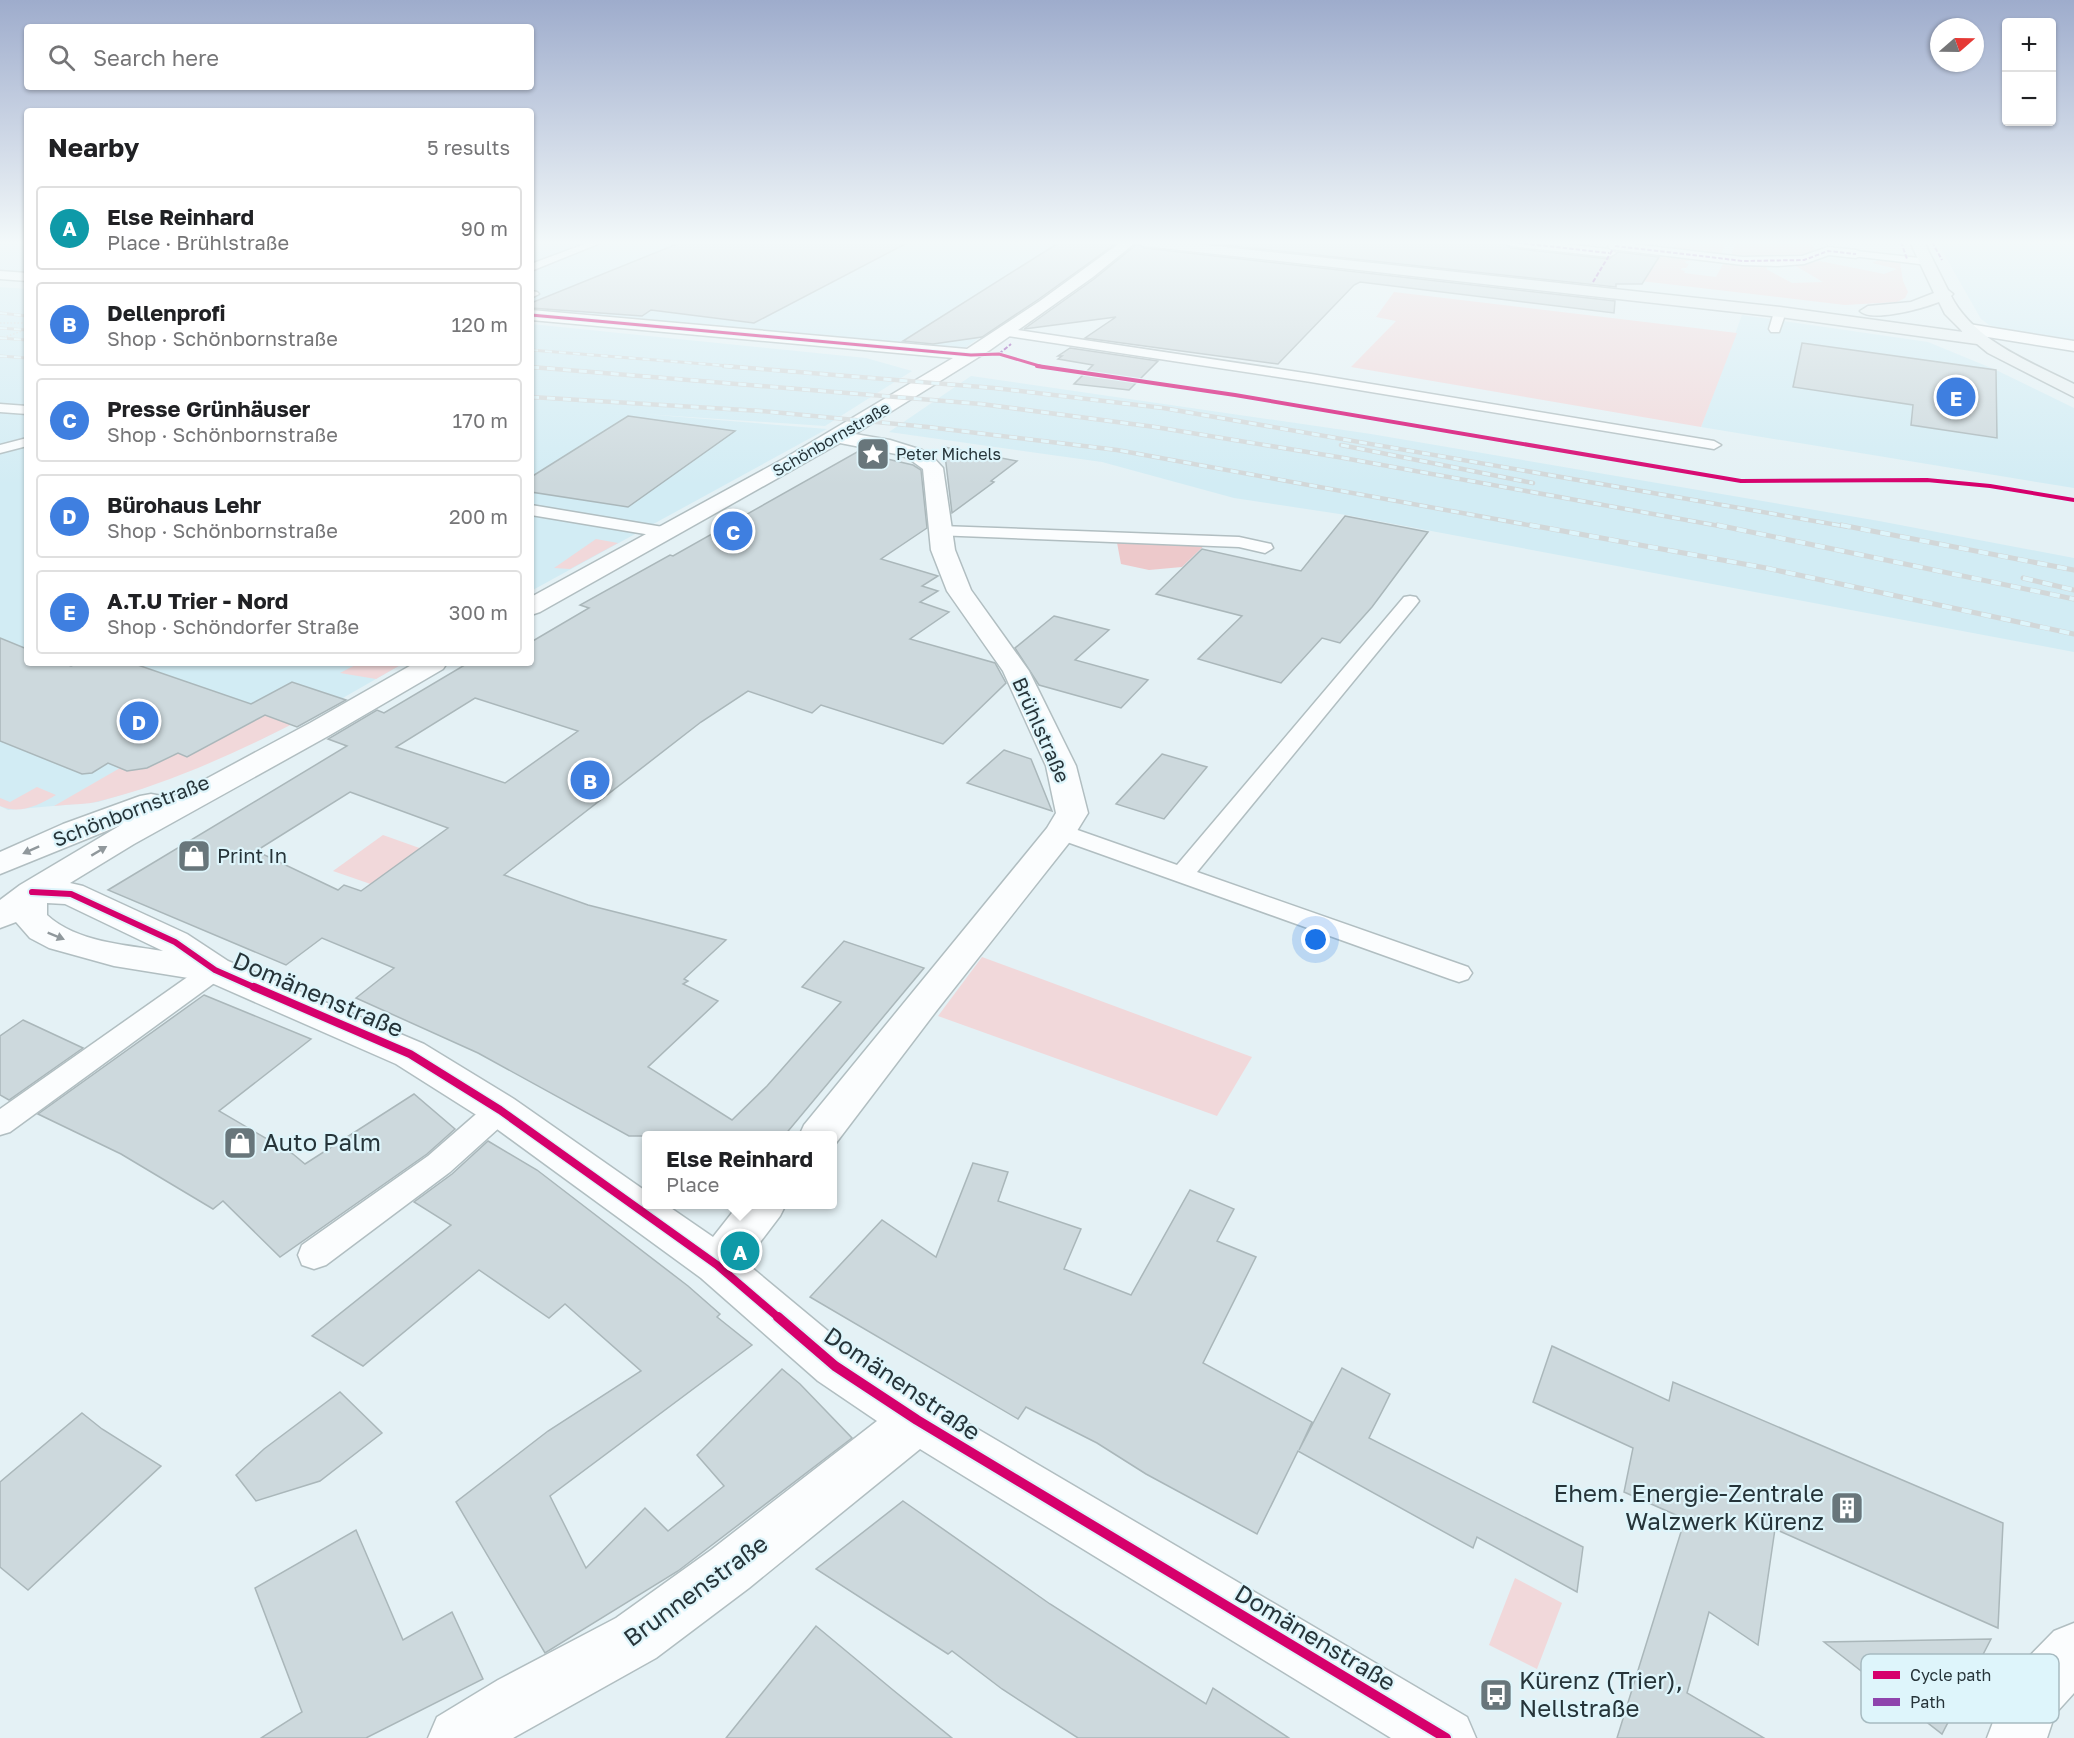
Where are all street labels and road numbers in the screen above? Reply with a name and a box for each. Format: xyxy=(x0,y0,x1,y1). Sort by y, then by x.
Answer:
street label: Schönbornstraße xyxy=(769,397,893,481)
street label: Brühlstraße xyxy=(1008,673,1076,786)
street label: Schönbornstraße xyxy=(49,769,212,851)
street label: Domänenstraße xyxy=(229,945,408,1043)
street label: Domänenstraße xyxy=(819,1320,987,1446)
street label: Brunnenstraße xyxy=(617,1528,773,1652)
street label: Domänenstraße xyxy=(1230,1577,1401,1696)

